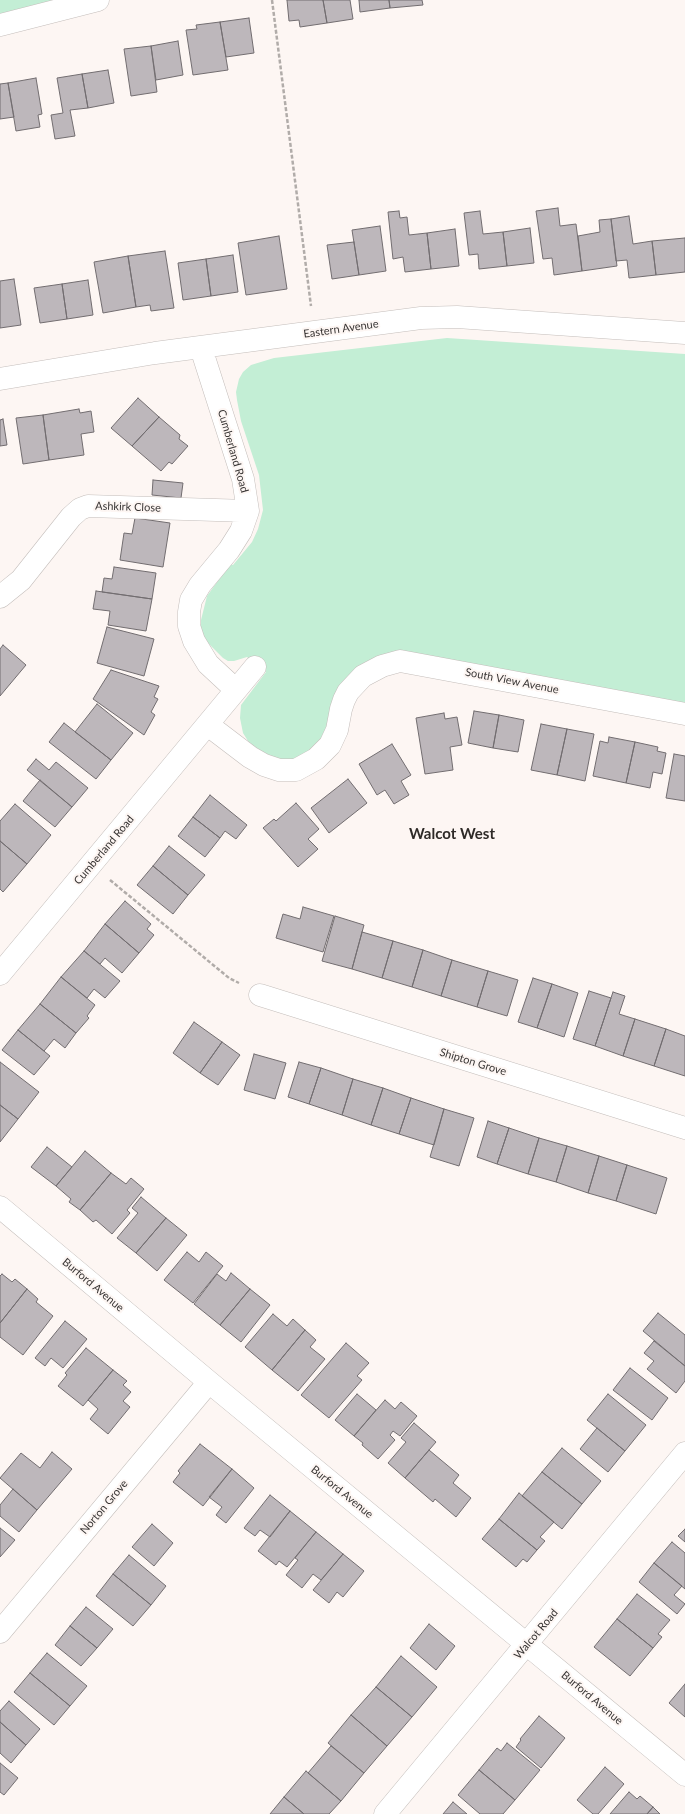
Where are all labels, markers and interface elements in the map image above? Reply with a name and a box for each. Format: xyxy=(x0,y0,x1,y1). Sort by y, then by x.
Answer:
street label: Eastern Avenue xyxy=(303,317,379,341)
street label: Cumberland Road xyxy=(215,408,251,494)
street label: Ashkirk Close xyxy=(95,499,161,515)
street label: South View Avenue xyxy=(464,665,560,697)
street label: Cumberland Road xyxy=(71,813,137,887)
district label: Walcot West xyxy=(409,825,495,843)
street label: Shipton Grove xyxy=(438,1046,508,1078)
street label: Burford Avenue xyxy=(60,1255,126,1315)
street label: Burford Avenue xyxy=(308,1463,376,1521)
street label: Norton Grove xyxy=(78,1477,130,1537)
street label: Walcot Road xyxy=(511,1606,561,1662)
street label: Burford Avenue xyxy=(559,1668,625,1728)

